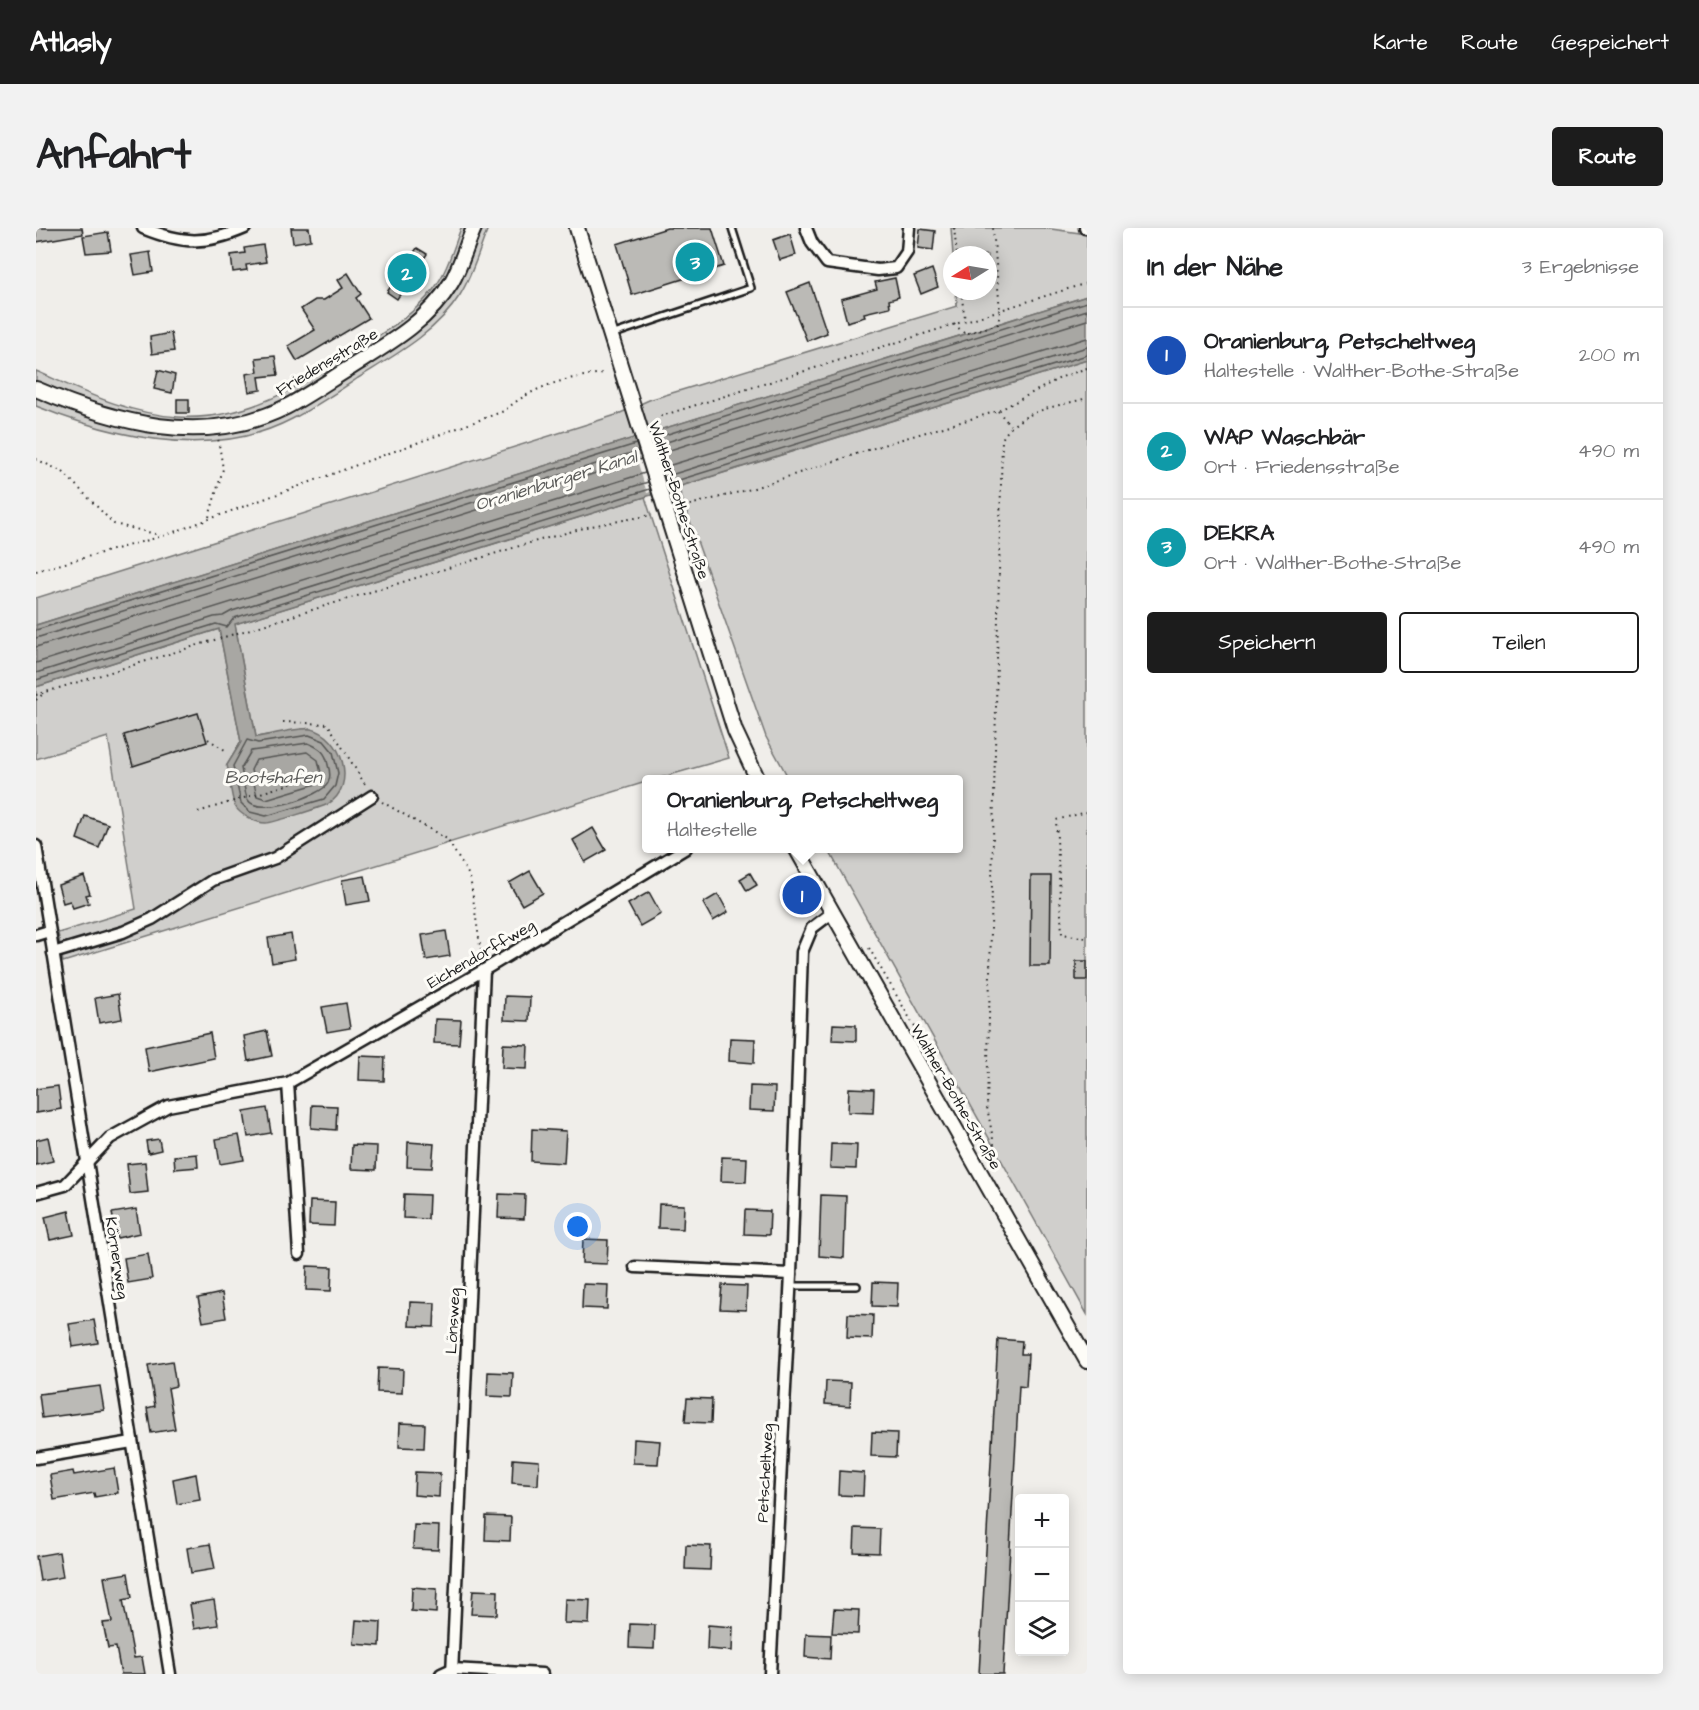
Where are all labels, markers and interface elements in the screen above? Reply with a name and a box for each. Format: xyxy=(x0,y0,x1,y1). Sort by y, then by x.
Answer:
text: Atlasly xyxy=(30,23,112,62)
text: Karte xyxy=(1373,28,1428,57)
text: Route xyxy=(1461,28,1518,57)
text: Gespeichert xyxy=(1551,28,1669,57)
text: Anfahrt xyxy=(36,127,191,185)
button: Route xyxy=(1552,127,1663,186)
pin: 3 xyxy=(676,240,714,285)
north arrow xyxy=(943,246,997,300)
text: In der Nähe xyxy=(1147,249,1283,285)
pin: 2 xyxy=(388,250,427,296)
text: 3 Ergebnisse xyxy=(1522,253,1639,281)
street label: Friedensstraße xyxy=(272,323,382,401)
text: Oranienburg, Petscheltweg xyxy=(1204,326,1475,357)
text: 1 xyxy=(1165,341,1168,369)
text: 200 m xyxy=(1579,341,1639,369)
text: Haltestelle · Walther-Bothe-Straße xyxy=(1204,357,1519,385)
street label: Walther-Bothe-Straße xyxy=(643,418,715,582)
text: WAP Waschbär xyxy=(1204,422,1365,453)
text: 2 xyxy=(1161,437,1172,465)
text: 490 m xyxy=(1578,437,1639,465)
water label: Oranienburger Kanal xyxy=(472,444,642,518)
text: Ort · Friedensstraße xyxy=(1204,453,1400,481)
text: DEKRA xyxy=(1204,518,1274,549)
text: 3 xyxy=(1161,533,1172,561)
text: 490 m xyxy=(1578,533,1639,561)
text: Ort · Walther-Bothe-Straße xyxy=(1204,549,1461,577)
button: Speichern xyxy=(1147,612,1387,673)
button: Teilen xyxy=(1399,612,1639,673)
water label: Bootshafen xyxy=(225,765,323,790)
popup xyxy=(642,775,963,853)
text: Oranienburg, Petscheltweg xyxy=(667,785,938,816)
text: Haltestelle xyxy=(667,816,757,844)
pin: 1 xyxy=(782,872,822,918)
street label: Eichendorffweg xyxy=(423,914,540,995)
street label: Walther-Bothe-Straße xyxy=(905,1020,1007,1174)
your location xyxy=(563,1212,592,1241)
street label: Körnerweg xyxy=(99,1215,134,1301)
street label: Lönsweg xyxy=(440,1287,467,1355)
street label: Petscheltweg xyxy=(751,1423,780,1523)
map controls xyxy=(1015,1494,1069,1656)
button: + xyxy=(1015,1494,1069,1548)
button: − xyxy=(1015,1548,1069,1602)
button: layers xyxy=(1015,1602,1069,1656)

